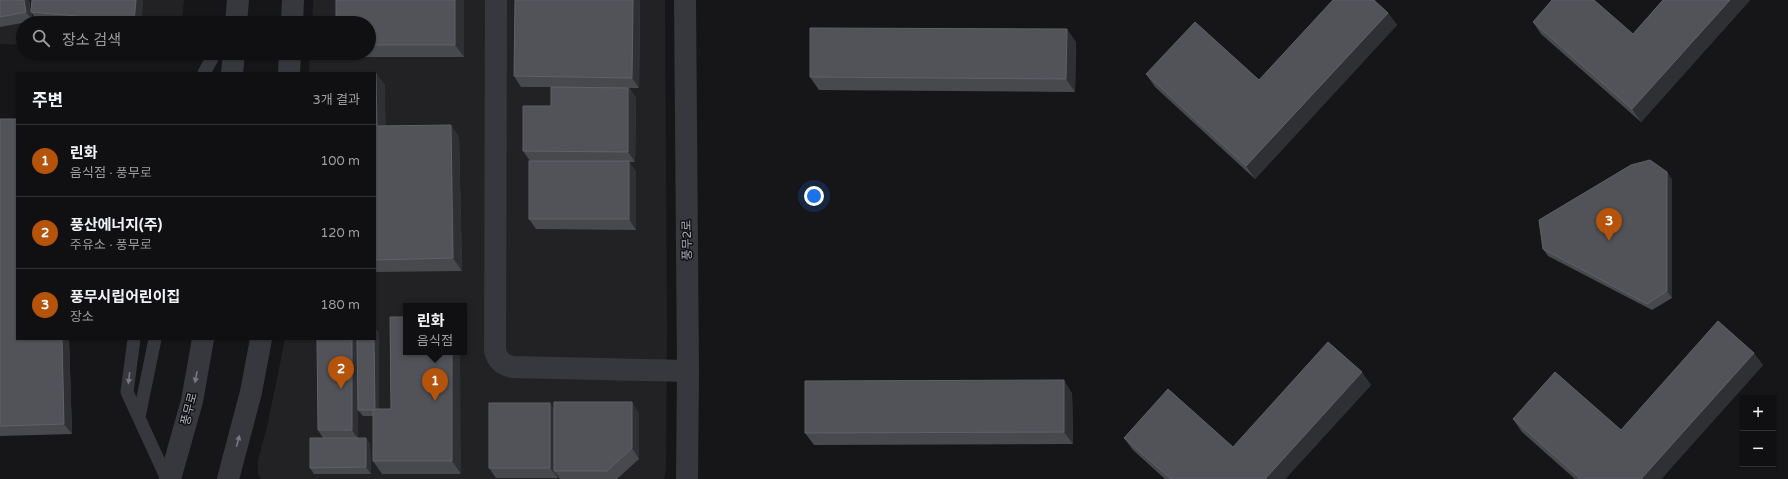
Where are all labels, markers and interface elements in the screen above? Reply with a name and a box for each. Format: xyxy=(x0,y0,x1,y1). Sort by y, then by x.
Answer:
search box xyxy=(16,16,376,60)
icon: search xyxy=(30,27,52,49)
text: 장소 검색 xyxy=(62,31,121,49)
text: 주변 xyxy=(32,90,63,111)
text: 3개 결과 xyxy=(313,92,360,108)
text: 린화 xyxy=(70,144,98,162)
text: 1 xyxy=(41,153,49,169)
text: 100 m xyxy=(320,153,360,169)
text: 음식점 · 풍무로 xyxy=(70,165,152,181)
your location xyxy=(804,186,824,206)
pin: 3 xyxy=(1596,208,1622,241)
text: 풍산에너지(주) xyxy=(70,216,162,234)
street label: 풍무2로 xyxy=(680,220,694,260)
text: 2 xyxy=(41,225,49,241)
text: 120 m xyxy=(320,225,360,241)
text: 주유소 · 풍무로 xyxy=(70,237,152,253)
text: 풍무시립어린이집 xyxy=(70,288,180,306)
text: 3 xyxy=(41,297,49,313)
text: 180 m xyxy=(320,297,360,313)
popup xyxy=(403,303,467,355)
text: 장소 xyxy=(70,309,94,325)
text: 린화 xyxy=(417,312,445,330)
text: 음식점 xyxy=(417,333,453,349)
pin: 2 xyxy=(328,356,354,389)
pin: 1 xyxy=(422,368,448,401)
one-way arrow xyxy=(193,371,199,383)
one-way arrow xyxy=(126,372,132,384)
street label: 풍무로 xyxy=(178,391,200,427)
map controls xyxy=(1740,395,1776,467)
button: + xyxy=(1740,395,1776,431)
button: − xyxy=(1740,431,1776,467)
one-way arrow xyxy=(235,435,241,447)

